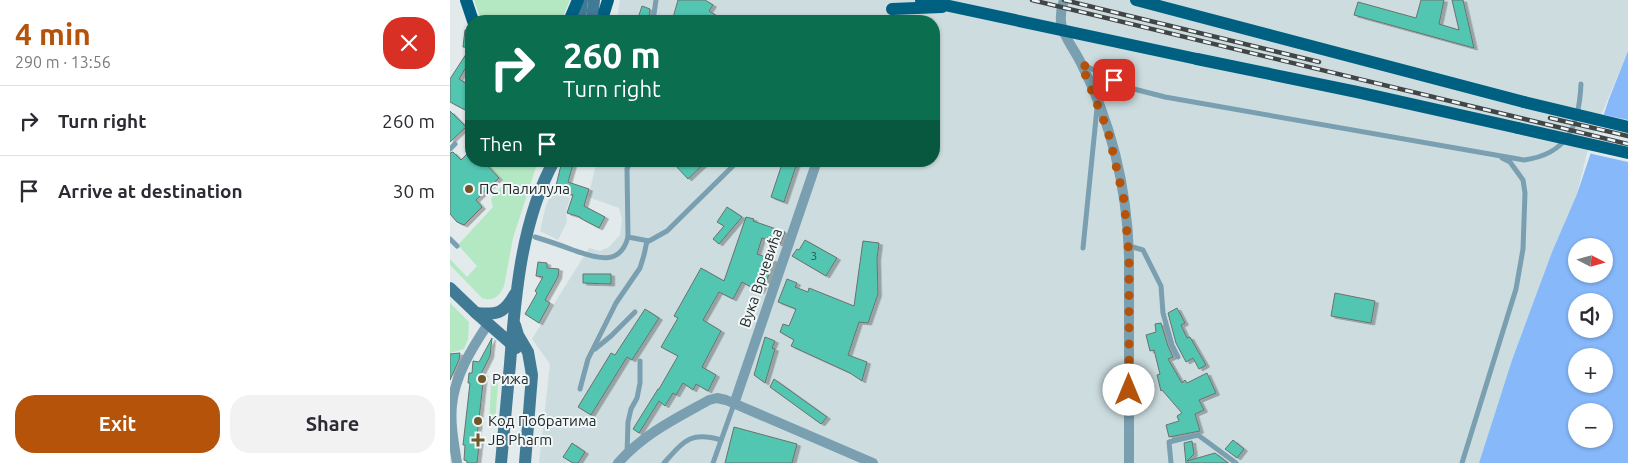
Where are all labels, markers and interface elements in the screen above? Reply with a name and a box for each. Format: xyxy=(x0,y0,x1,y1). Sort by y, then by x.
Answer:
text: 4 min xyxy=(15,17,91,51)
button: close xyxy=(383,17,435,69)
icon: right xyxy=(480,35,545,100)
text: 260 m xyxy=(563,35,661,75)
text: 290 m · 13:56 xyxy=(15,53,111,71)
pin xyxy=(1093,59,1135,101)
icon: arrive xyxy=(1100,66,1128,94)
text: Turn right xyxy=(563,76,661,101)
icon: right xyxy=(15,107,43,135)
text: Turn right xyxy=(58,110,146,132)
text: 260 m xyxy=(382,110,435,132)
icon: arrive xyxy=(533,130,561,158)
text: Then xyxy=(480,133,523,155)
icon: arrive xyxy=(15,177,43,205)
text: Arrive at destination xyxy=(58,180,243,202)
text: 30 m xyxy=(393,180,435,202)
place label: ПС Палилула xyxy=(479,180,570,197)
marker: ПС Палилула xyxy=(463,183,475,195)
street label: Вука Врчевића xyxy=(736,226,785,330)
north arrow xyxy=(1568,238,1612,282)
map controls xyxy=(1568,238,1613,448)
house number: 3 xyxy=(811,249,817,262)
button: sound xyxy=(1568,293,1613,338)
button: + xyxy=(1568,348,1613,393)
position arrow xyxy=(1102,363,1154,415)
place label: Рижа xyxy=(492,370,529,387)
marker: Рижа xyxy=(476,373,488,385)
button: Exit xyxy=(15,395,220,453)
button: Share xyxy=(230,395,435,453)
button: − xyxy=(1568,403,1613,448)
place label: Код Побратима xyxy=(488,412,597,429)
marker: Код Побратима xyxy=(472,415,484,427)
place label: JB Pharm xyxy=(488,431,552,448)
marker: JB Pharm xyxy=(472,434,484,446)

